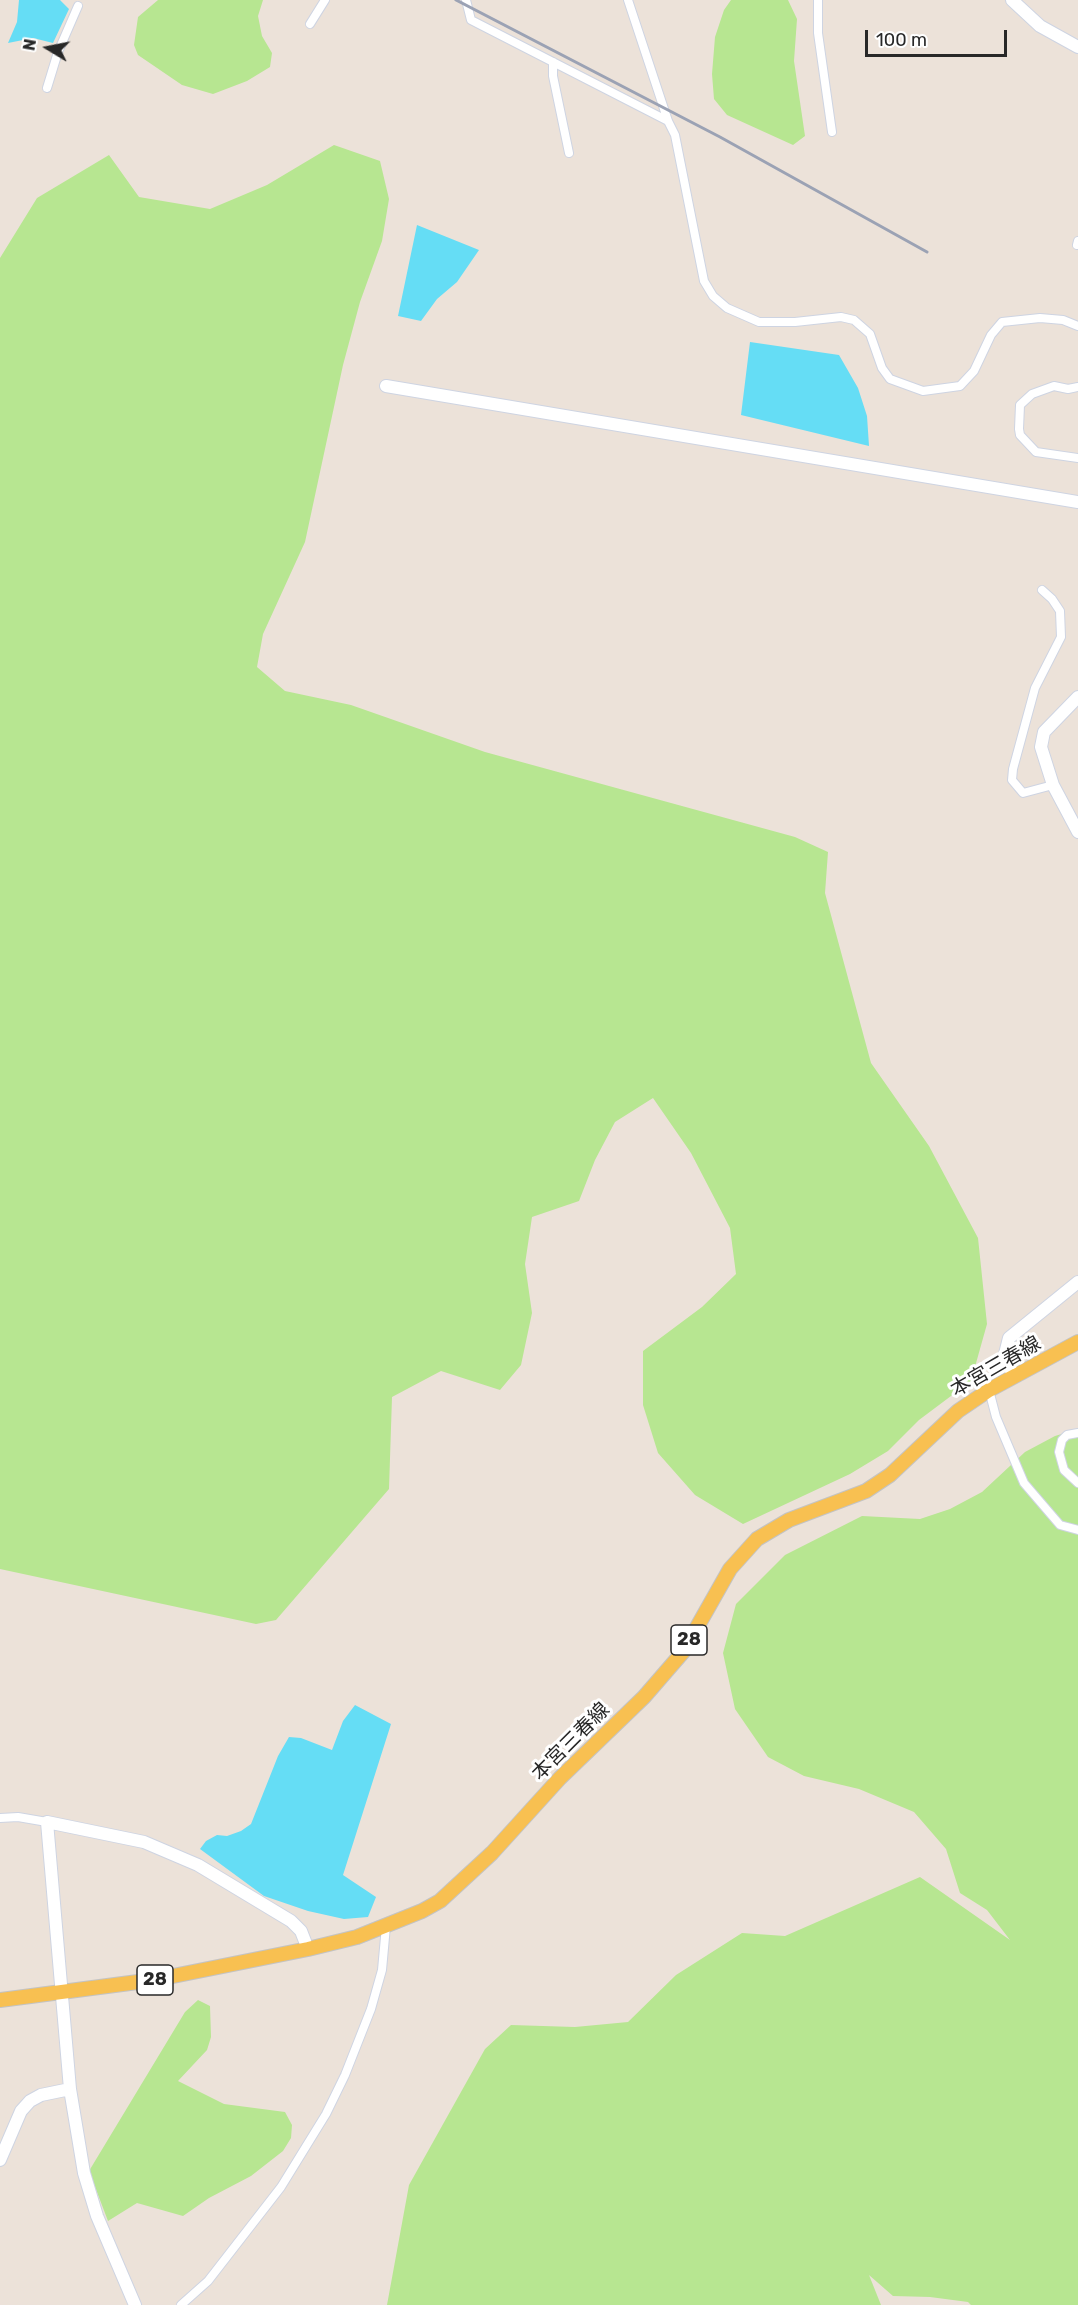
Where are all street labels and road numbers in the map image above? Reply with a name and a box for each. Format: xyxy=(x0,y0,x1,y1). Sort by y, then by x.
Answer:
street label: 本宮三春線 xyxy=(947,1332,1045,1402)
road number: 28 xyxy=(671,1625,707,1655)
street label: 本宮三春線 xyxy=(527,1698,615,1786)
road number: 28 xyxy=(137,1965,173,1995)

